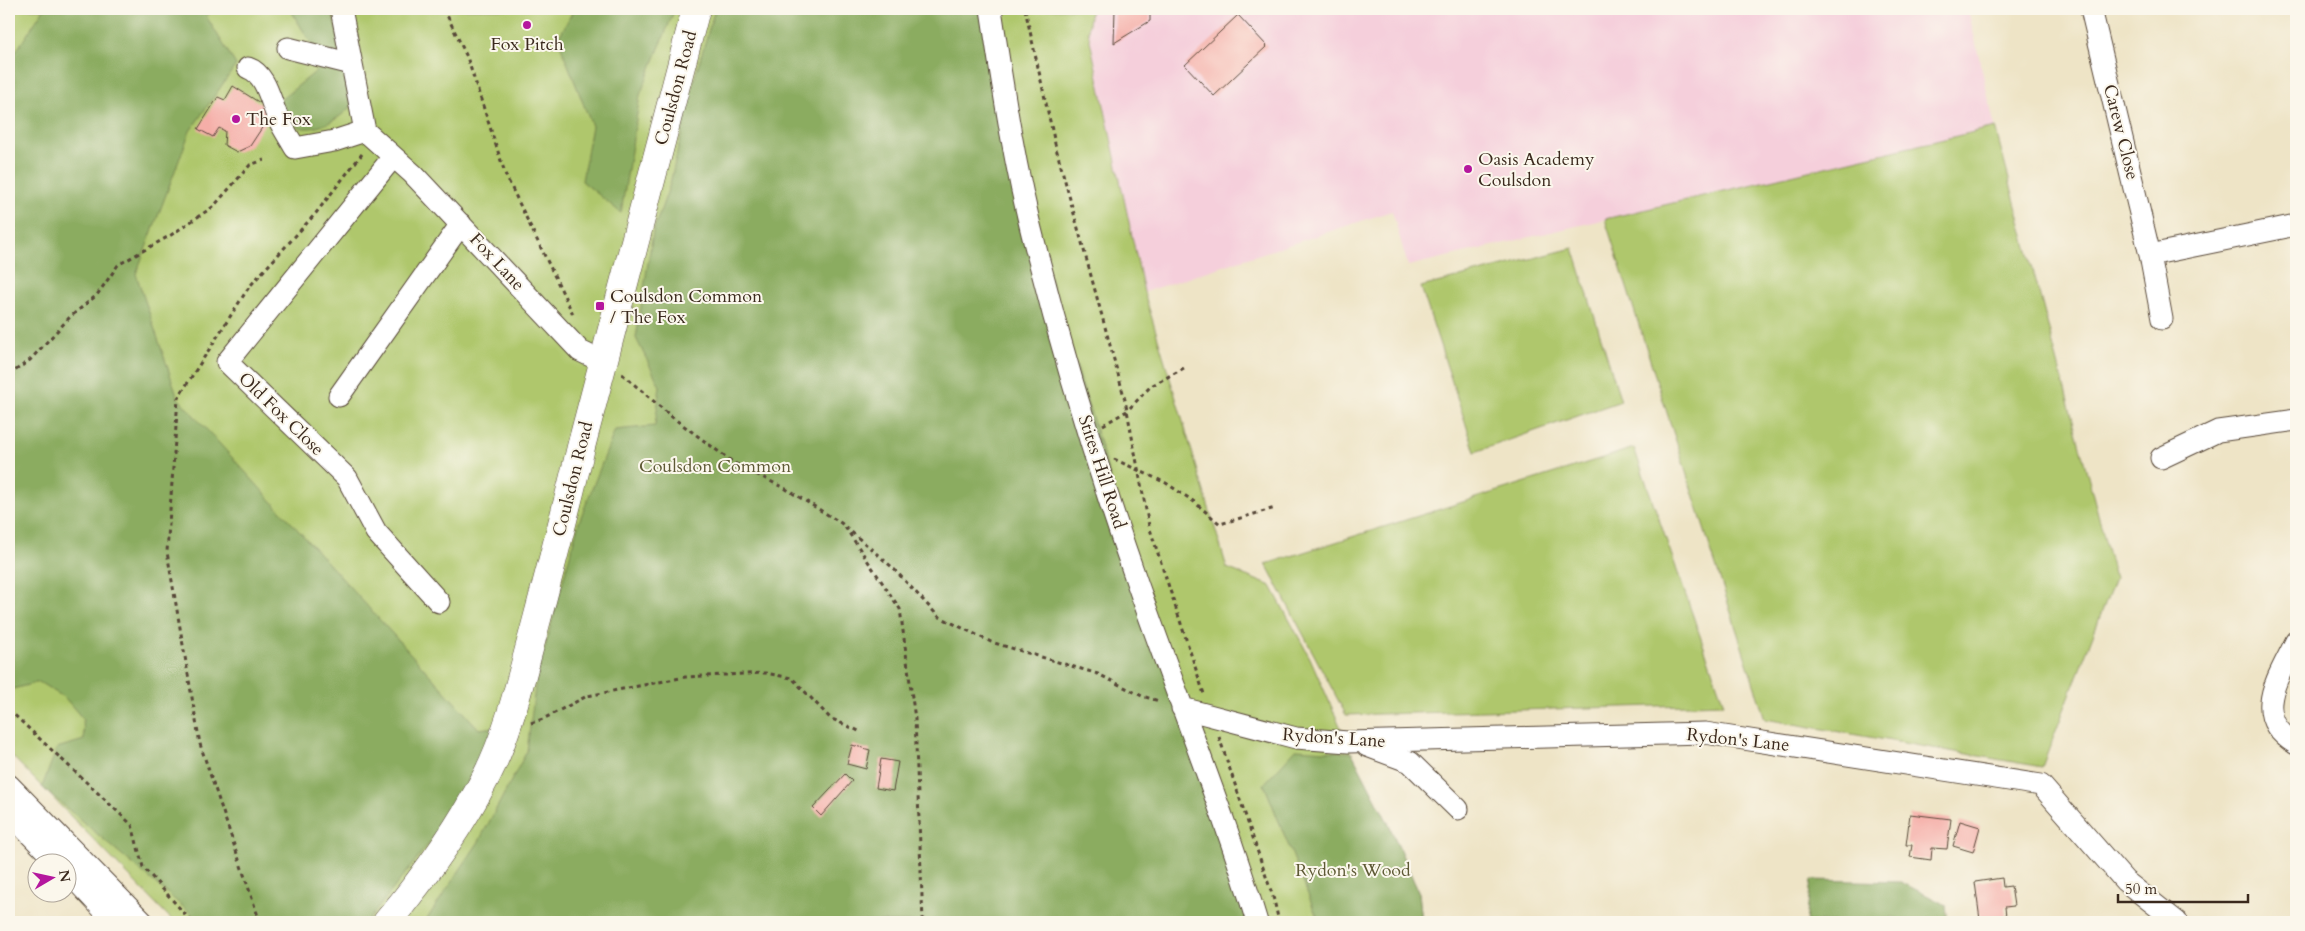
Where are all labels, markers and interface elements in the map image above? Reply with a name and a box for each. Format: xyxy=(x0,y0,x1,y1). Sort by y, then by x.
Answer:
marker: Fox Pitch xyxy=(521,19,533,31)
street label: Coulsdon Road xyxy=(649,27,703,148)
place label: Fox Pitch xyxy=(490,32,564,57)
street label: Carew Close xyxy=(2097,82,2145,182)
place label: The Fox xyxy=(246,107,311,132)
marker: The Fox xyxy=(230,113,242,125)
place label: Oasis Academy Coulsdon xyxy=(1478,147,1595,193)
marker: Oasis Academy Coulsdon xyxy=(1462,163,1474,175)
street label: Fox Lane xyxy=(464,228,530,296)
place label: Coulsdon Common / The Fox xyxy=(610,284,763,330)
marker: Coulsdon Common / The Fox xyxy=(594,300,606,312)
street label: Old Fox Close xyxy=(233,367,329,461)
street label: Stites Hill Road xyxy=(1072,412,1132,532)
street label: Coulsdon Road xyxy=(547,418,599,539)
park label: Coulsdon Common xyxy=(639,454,792,479)
street label: Rydon's Lane xyxy=(1281,722,1387,754)
street label: Rydon's Lane xyxy=(1685,722,1791,758)
north arrow xyxy=(28,854,78,904)
park label: Rydon's Wood xyxy=(1295,858,1411,883)
text: N xyxy=(54,869,75,884)
scale bar xyxy=(2118,871,2248,903)
text: 50 m xyxy=(2125,879,2157,899)

